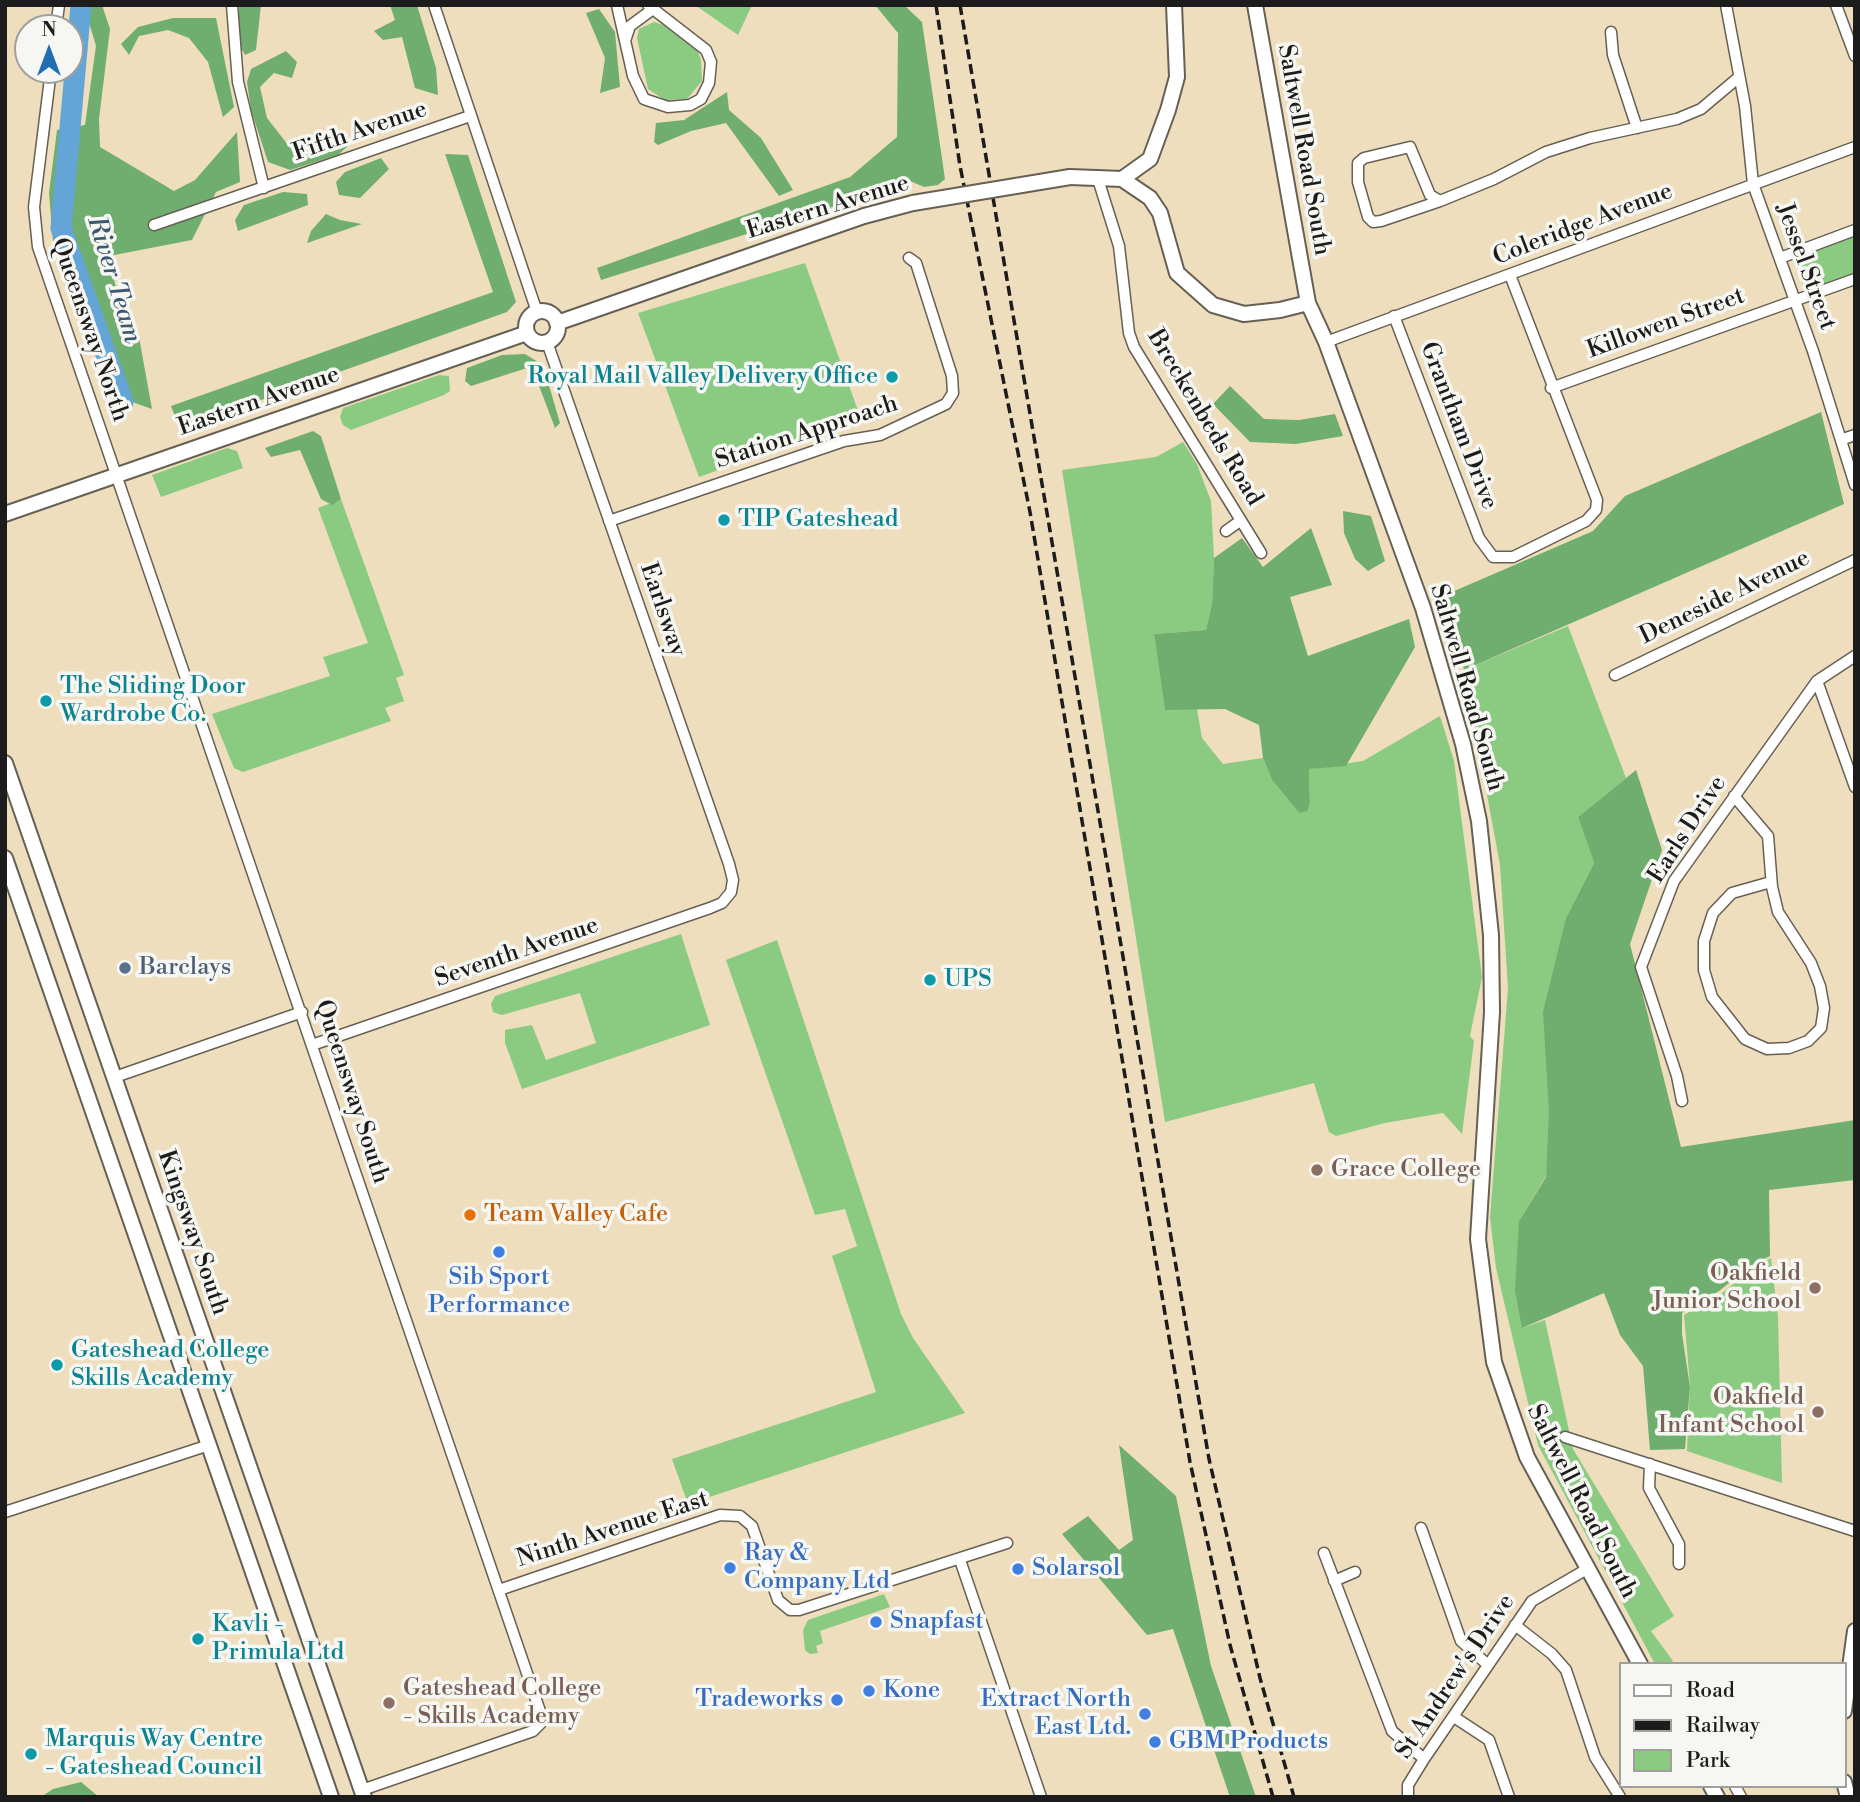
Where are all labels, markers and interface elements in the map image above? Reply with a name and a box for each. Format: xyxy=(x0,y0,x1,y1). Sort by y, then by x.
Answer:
north arrow xyxy=(14,14,84,84)
text: N xyxy=(41,18,57,42)
street label: Saltwell Road South xyxy=(1270,42,1336,258)
street label: Fifth Avenue xyxy=(289,96,431,168)
street label: Eastern Avenue xyxy=(743,170,913,246)
street label: Coleridge Avenue xyxy=(1489,178,1677,272)
street label: Jessel Street xyxy=(1769,200,1841,334)
water label: River Team xyxy=(79,213,147,347)
street label: Queensway North xyxy=(44,234,134,426)
street label: Killowen Street xyxy=(1583,282,1749,366)
street label: Breckenbeds Road xyxy=(1140,325,1268,511)
street label: Grantham Drive xyxy=(1413,338,1503,514)
street label: Eastern Avenue xyxy=(174,361,344,443)
place label: Royal Mail Valley Delivery Office xyxy=(528,363,878,391)
marker: Royal Mail Valley Delivery Office xyxy=(884,369,900,385)
street label: Station Approach xyxy=(712,390,902,476)
place label: TIP Gateshead xyxy=(738,506,898,534)
marker: TIP Gateshead xyxy=(716,512,732,528)
street label: Deneside Avenue xyxy=(1635,544,1815,652)
street label: Earlsway xyxy=(633,559,691,661)
street label: Saltwell Road South xyxy=(1423,581,1509,795)
place label: The Sliding Door Wardrobe Co. xyxy=(60,673,246,729)
marker: The Sliding Door Wardrobe Co. xyxy=(38,693,54,709)
street label: Earls Drive xyxy=(1643,771,1733,889)
street label: Seventh Avenue xyxy=(432,912,602,994)
place label: Barclays xyxy=(139,954,231,982)
marker: Barclays xyxy=(117,960,133,976)
place label: UPS xyxy=(944,966,992,994)
marker: UPS xyxy=(922,972,938,988)
street label: Queensway South xyxy=(308,997,394,1187)
street label: Kingsway South xyxy=(150,1147,234,1319)
place label: Grace College xyxy=(1331,1156,1481,1184)
marker: Grace College xyxy=(1309,1162,1325,1178)
place label: Team Valley Cafe xyxy=(484,1201,668,1229)
marker: Team Valley Cafe xyxy=(462,1207,478,1223)
marker: Sib Sport Performance xyxy=(491,1244,507,1260)
place label: Oakfield Junior School xyxy=(1652,1260,1801,1316)
place label: Sib Sport Performance xyxy=(428,1264,570,1320)
marker: Oakfield Junior School xyxy=(1807,1280,1823,1296)
place label: Gateshead College Skills Academy xyxy=(71,1337,269,1393)
marker: Gateshead College Skills Academy xyxy=(49,1357,65,1373)
place label: Oakfield Infant School xyxy=(1658,1384,1804,1440)
street label: Saltwell Road South xyxy=(1520,1400,1642,1604)
marker: Oakfield Infant School xyxy=(1810,1404,1826,1420)
street label: Ninth Avenue East xyxy=(513,1485,713,1575)
place label: Ray & Company Ltd xyxy=(744,1540,890,1596)
place label: Solarsol xyxy=(1032,1555,1120,1583)
marker: Ray & Company Ltd xyxy=(722,1560,738,1576)
marker: Solarsol xyxy=(1010,1561,1026,1577)
street label: St Andrew's Drive xyxy=(1390,1589,1522,1765)
place label: Snapfast xyxy=(890,1608,984,1636)
place label: Kavli - Primula Ltd xyxy=(212,1611,344,1667)
marker: Snapfast xyxy=(868,1614,884,1630)
marker: Kavli - Primula Ltd xyxy=(190,1631,206,1647)
legend xyxy=(1618,1662,1846,1788)
place label: Gateshead College - Skills Academy xyxy=(403,1675,601,1731)
place label: Kone xyxy=(883,1677,940,1705)
text: Road xyxy=(1686,1678,1735,1704)
marker: Kone xyxy=(861,1683,877,1699)
place label: Tradeworks xyxy=(695,1686,823,1714)
place label: Extract North East Ltd. xyxy=(981,1686,1131,1742)
marker: Tradeworks xyxy=(829,1692,845,1708)
marker: Gateshead College - Skills Academy xyxy=(381,1695,397,1711)
marker: Extract North East Ltd. xyxy=(1137,1706,1153,1722)
text: Railway xyxy=(1686,1713,1760,1739)
place label: Marquis Way Centre - Gateshead Council xyxy=(45,1726,263,1782)
place label: GBM Products xyxy=(1169,1728,1328,1756)
marker: GBM Products xyxy=(1147,1734,1163,1750)
marker: Marquis Way Centre - Gateshead Council xyxy=(23,1746,39,1762)
text: Park xyxy=(1686,1748,1730,1774)

